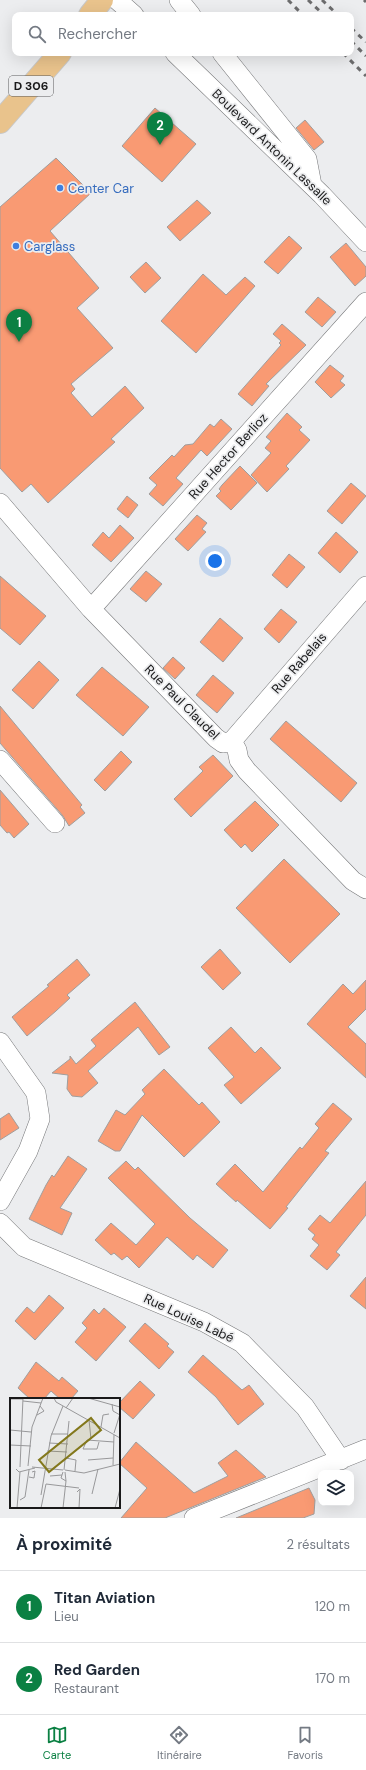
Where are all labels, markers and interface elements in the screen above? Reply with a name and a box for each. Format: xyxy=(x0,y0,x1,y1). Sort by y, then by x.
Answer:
search box xyxy=(12,12,354,56)
icon: search xyxy=(26,23,48,45)
text: Rechercher xyxy=(58,24,137,44)
road number: D 306 xyxy=(9,76,53,96)
street label: Boulevard Antonin Lassalle xyxy=(208,85,336,209)
pin: 2 xyxy=(147,112,173,145)
place label: Center Car xyxy=(68,180,134,197)
marker: Center Car xyxy=(55,183,65,193)
place label: Carglass xyxy=(24,238,75,255)
marker: Carglass xyxy=(11,241,21,251)
pin: 1 xyxy=(6,309,32,342)
street label: Rue Hector Berlioz xyxy=(185,409,271,503)
your location xyxy=(205,551,225,571)
street label: Rue Rabelais xyxy=(268,629,330,697)
street label: Rue Paul Claudel xyxy=(141,661,223,743)
street label: Rue Louise Labé xyxy=(141,1290,237,1346)
inset map xyxy=(10,1398,120,1508)
map controls xyxy=(318,1470,354,1506)
button: layers xyxy=(318,1470,354,1506)
text: À proximité xyxy=(16,1533,112,1555)
text: 2 résultats xyxy=(287,1536,350,1553)
text: Titan Aviation xyxy=(54,1588,155,1608)
text: 1 xyxy=(27,1598,31,1615)
text: 120 m xyxy=(315,1598,350,1615)
text: Lieu xyxy=(54,1608,79,1625)
text: Red Garden xyxy=(54,1660,140,1680)
text: 2 xyxy=(25,1670,33,1687)
text: 170 m xyxy=(315,1670,350,1687)
text: Restaurant xyxy=(54,1680,119,1697)
tab: Carte xyxy=(43,1724,71,1762)
tab: Itinéraire xyxy=(157,1724,202,1762)
tab: Favoris xyxy=(288,1724,323,1762)

